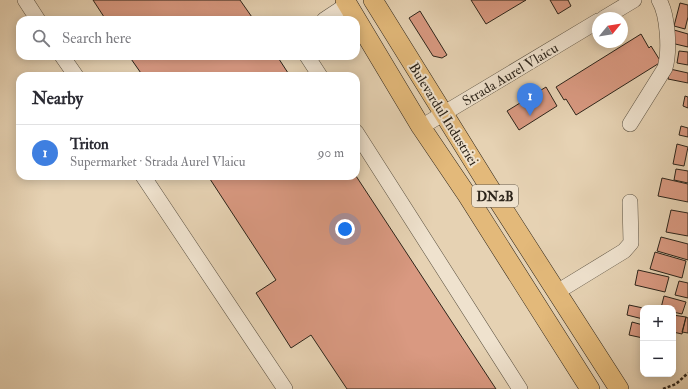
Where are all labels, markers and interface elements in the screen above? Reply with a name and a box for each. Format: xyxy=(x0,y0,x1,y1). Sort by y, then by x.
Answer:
north arrow xyxy=(592,12,628,48)
search box xyxy=(16,16,360,60)
icon: search xyxy=(30,27,52,49)
text: Search here xyxy=(62,29,131,48)
street label: Strada Aurel Vlaicu xyxy=(459,39,561,110)
street label: Bulevardul Industriei xyxy=(405,60,482,169)
pin: 1 xyxy=(517,83,543,116)
text: Nearby xyxy=(32,88,83,109)
text: Triton xyxy=(70,135,109,154)
text: 1 xyxy=(43,145,47,161)
text: 90 m xyxy=(318,145,344,161)
text: Supermarket · Strada Aurel Vlaicu xyxy=(70,154,246,170)
road number: DN2B xyxy=(472,185,518,207)
your location xyxy=(335,219,355,239)
map controls xyxy=(640,305,676,377)
button: + xyxy=(640,305,676,341)
button: − xyxy=(640,341,676,377)

